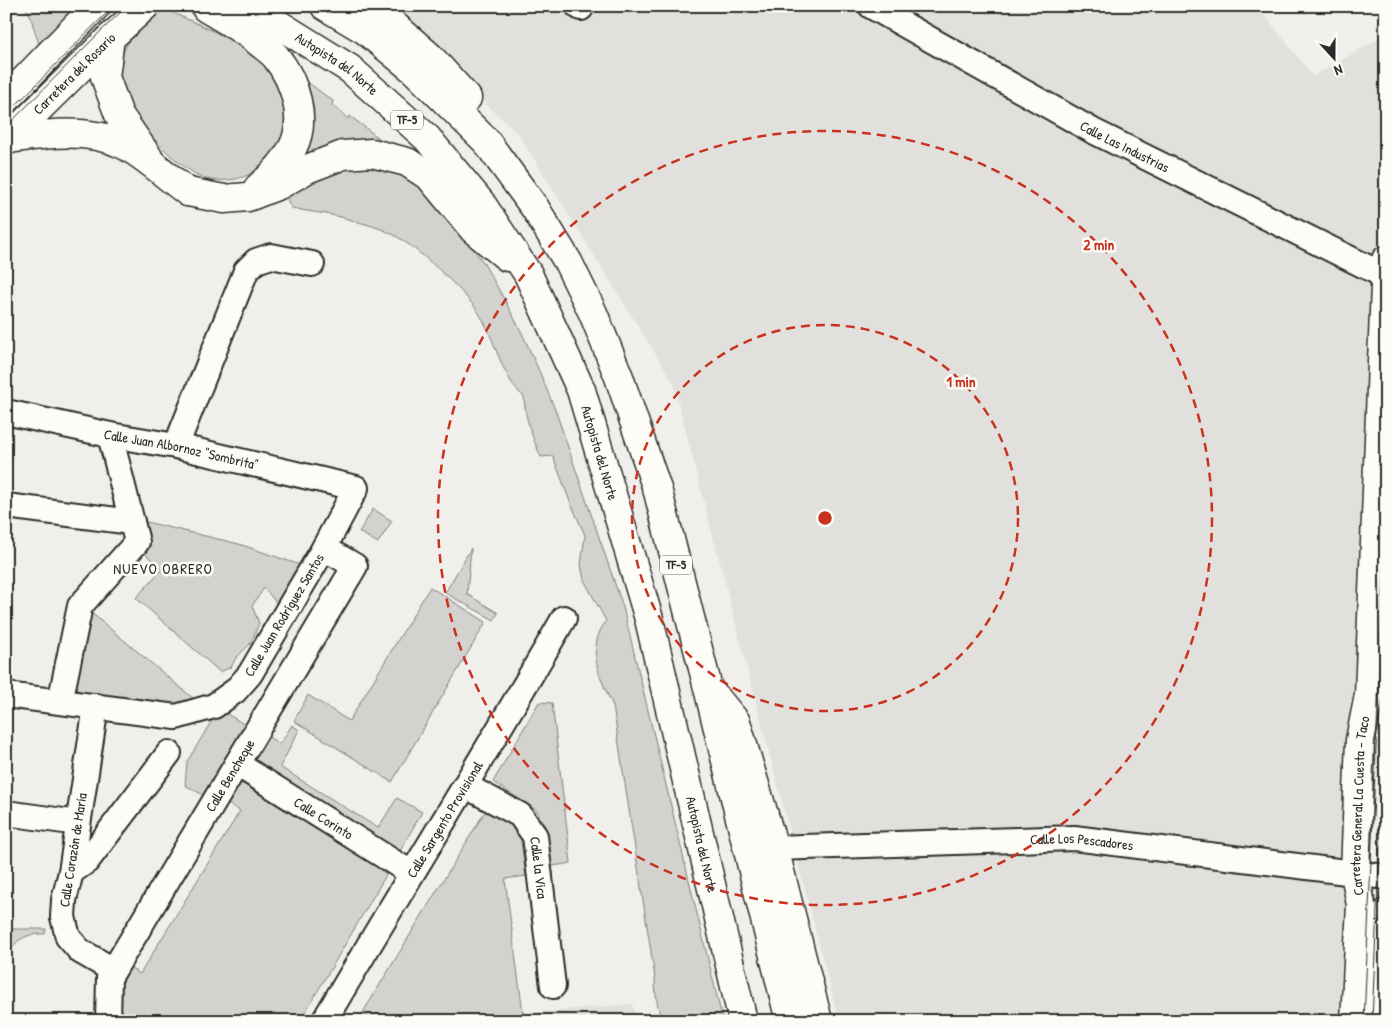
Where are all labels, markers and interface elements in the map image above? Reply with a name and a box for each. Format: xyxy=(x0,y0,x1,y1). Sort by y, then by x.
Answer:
street label: Autopista del Norte xyxy=(292,27,383,99)
street label: Carretera del Rosario xyxy=(28,28,119,118)
north arrow xyxy=(1310,32,1360,82)
text: N xyxy=(1331,60,1346,81)
road number: TF-5 xyxy=(391,110,423,130)
street label: Calle Las Industrias xyxy=(1077,116,1173,176)
text: 2 min xyxy=(1084,234,1115,255)
text: 1 min xyxy=(946,371,976,392)
street label: Autopista del Norte xyxy=(577,403,623,503)
street label: Calle Juan Albornoz "Sombrita" xyxy=(102,424,260,474)
centre of rings xyxy=(816,509,834,527)
street label: Calle Juan Rodríguez Santos xyxy=(239,550,329,680)
road number: TF-5 xyxy=(660,556,692,574)
district label: NUEVO OBRERO xyxy=(113,558,213,579)
street label: Carretera General La Cuesta - Taco xyxy=(1345,714,1374,897)
street label: Calle Bencheque xyxy=(200,735,259,815)
street label: Calle Sargento Provisional xyxy=(402,757,487,881)
street label: Calle Corazón de María xyxy=(54,791,91,908)
street label: Calle Corinto xyxy=(290,792,357,844)
street label: Autopista del Norte xyxy=(682,794,723,895)
street label: Calle Los Pescadores xyxy=(1030,828,1134,854)
street label: Calle la Vica xyxy=(526,835,553,900)

